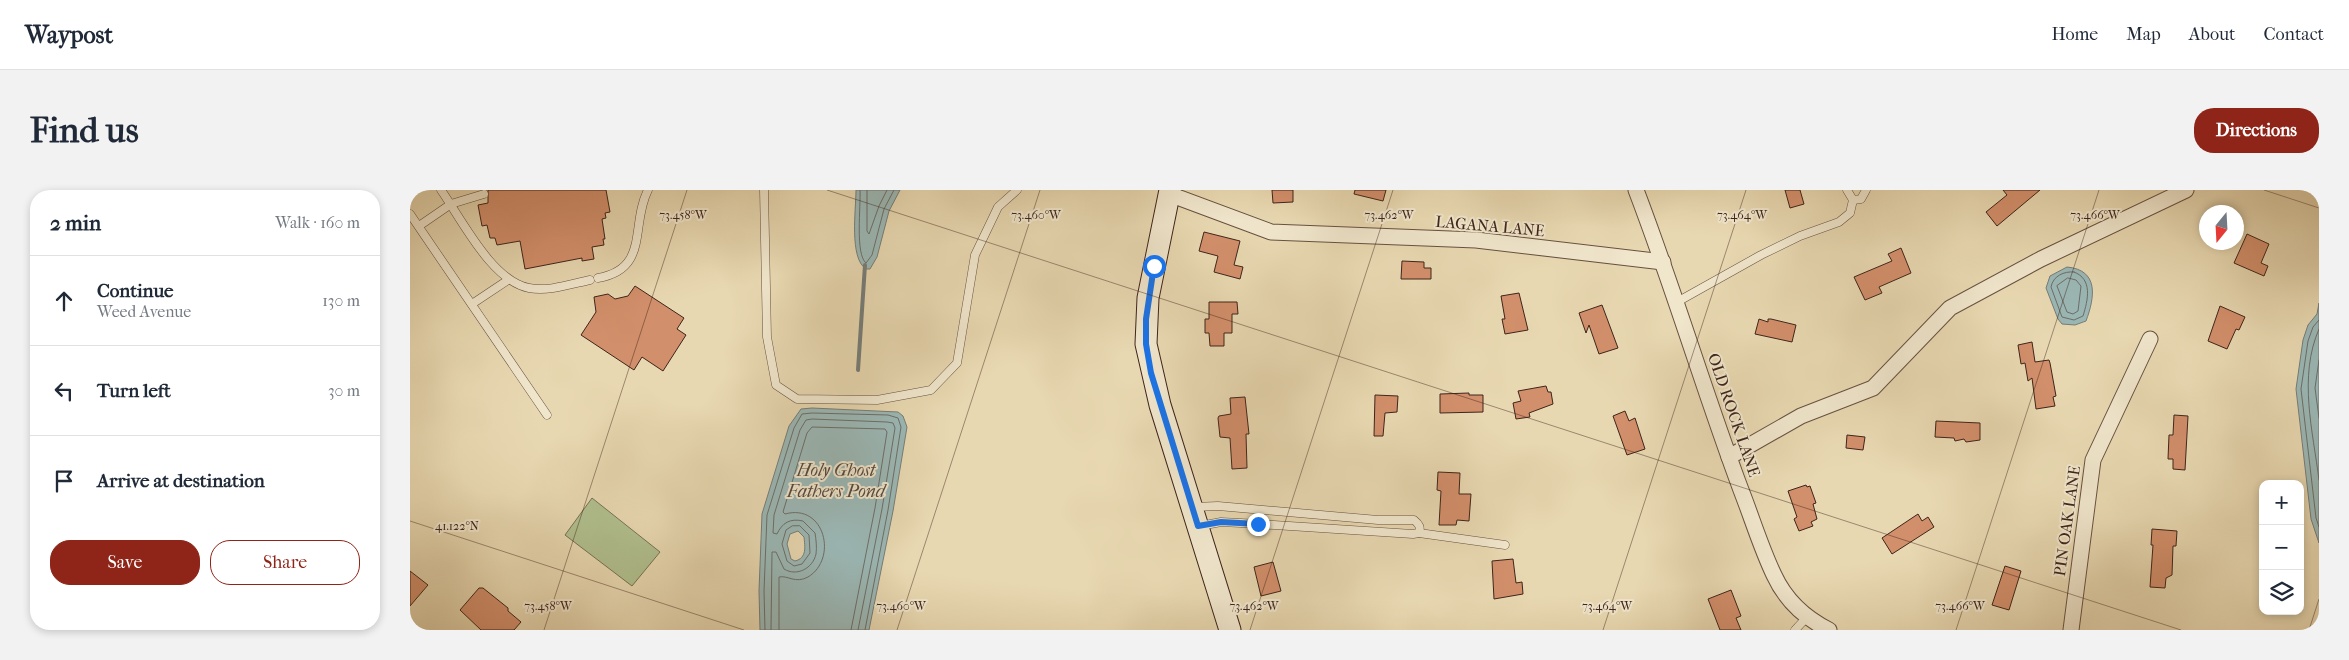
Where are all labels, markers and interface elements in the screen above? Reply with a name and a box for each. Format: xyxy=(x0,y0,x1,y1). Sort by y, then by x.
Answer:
text: Waypost xyxy=(25,21,113,49)
text: Home xyxy=(2051,24,2098,45)
text: Map xyxy=(2126,24,2161,45)
text: About xyxy=(2189,24,2235,45)
text: Contact xyxy=(2263,24,2324,45)
button: Directions xyxy=(2194,108,2319,153)
text: Find us xyxy=(30,110,139,151)
north arrow xyxy=(2199,205,2244,250)
text: 73.458°W xyxy=(659,208,708,222)
text: 73.460°W xyxy=(1011,208,1062,222)
text: 73.462°W xyxy=(1364,208,1415,222)
text: 73.464°W xyxy=(1717,208,1768,222)
text: 73.466°W xyxy=(2070,208,2121,222)
text: 2 min xyxy=(50,211,101,235)
street label: LAGANA LANE xyxy=(1435,212,1546,240)
text: Walk · 160 m xyxy=(275,213,360,232)
route start xyxy=(1143,255,1166,278)
text: Continue xyxy=(97,280,173,302)
icon: ahead xyxy=(50,287,78,315)
text: 130 m xyxy=(322,291,360,310)
text: Weed Avenue xyxy=(97,302,191,321)
street label: OLD ROCK LANE xyxy=(1704,351,1764,480)
icon: left xyxy=(50,377,78,405)
text: Turn left xyxy=(97,380,171,402)
text: 30 m xyxy=(328,381,360,400)
water label: Holy Ghost Fathers Pond xyxy=(786,460,888,502)
street label: PIN OAK LANE xyxy=(2050,464,2084,577)
icon: arrive xyxy=(50,467,78,495)
text: Arrive at destination xyxy=(97,470,265,492)
map controls xyxy=(2259,480,2304,615)
button: + xyxy=(2259,480,2304,525)
route end xyxy=(1247,513,1270,536)
text: 41.122°N xyxy=(435,519,479,533)
button: − xyxy=(2259,525,2304,570)
button: Save xyxy=(50,540,200,585)
button: Share xyxy=(210,540,360,585)
button: layers xyxy=(2259,570,2304,615)
text: 73.458°W xyxy=(524,599,573,613)
text: 73.460°W xyxy=(876,599,927,613)
text: 73.462°W xyxy=(1229,599,1280,613)
text: 73.464°W xyxy=(1582,599,1633,613)
text: 73.466°W xyxy=(1935,599,1986,613)

